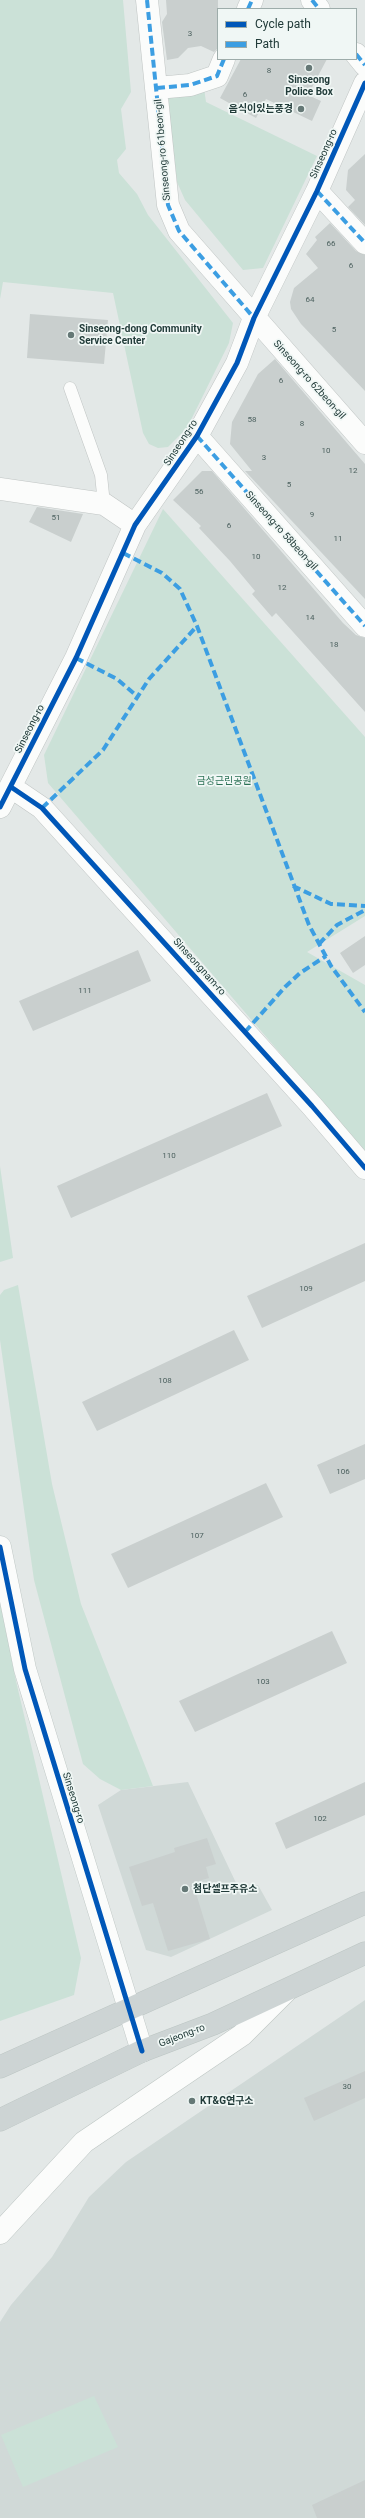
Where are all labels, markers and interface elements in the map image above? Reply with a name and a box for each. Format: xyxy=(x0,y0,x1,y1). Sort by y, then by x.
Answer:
legend xyxy=(217,8,357,60)
text: Cycle path xyxy=(255,17,311,31)
house number: 3 xyxy=(188,29,192,39)
text: Path xyxy=(255,37,280,51)
marker: Sinseong Police Box xyxy=(304,63,314,73)
house number: 8 xyxy=(267,66,271,76)
place label: Sinseong Police Box xyxy=(285,74,333,98)
house number: 6 xyxy=(243,90,247,100)
street label: Sinseong-ro 61beon-gil xyxy=(153,99,173,201)
place label: 음식이있는풍경 xyxy=(229,103,293,115)
marker: 음식이있는풍경 xyxy=(296,104,306,114)
street label: Sinseong-ro xyxy=(308,127,340,181)
house number: 66 xyxy=(327,239,335,249)
house number: 6 xyxy=(349,261,353,271)
house number: 64 xyxy=(306,295,314,305)
place label: Sinseong-dong Community Service Center xyxy=(79,323,202,346)
house number: 5 xyxy=(332,325,336,335)
marker: Sinseong-dong Community Service Center xyxy=(66,330,76,340)
street label: Sinseong-ro 62beon-gil xyxy=(270,338,348,422)
house number: 6 xyxy=(279,376,283,386)
house number: 58 xyxy=(248,415,256,425)
street label: Sinseong-ro xyxy=(162,418,200,468)
house number: 8 xyxy=(300,419,304,429)
house number: 10 xyxy=(322,446,330,456)
house number: 3 xyxy=(262,453,266,463)
house number: 12 xyxy=(349,466,357,476)
house number: 5 xyxy=(287,480,291,490)
house number: 56 xyxy=(195,487,203,497)
street label: Sinseong-ro 58beon-gil xyxy=(242,489,320,573)
house number: 9 xyxy=(310,510,314,520)
house number: 51 xyxy=(52,513,60,523)
house number: 6 xyxy=(227,521,231,531)
house number: 11 xyxy=(334,534,342,544)
house number: 10 xyxy=(252,552,260,562)
house number: 12 xyxy=(278,583,286,593)
house number: 14 xyxy=(306,613,314,623)
house number: 18 xyxy=(330,640,338,650)
street label: Sinseong-ro xyxy=(13,703,47,755)
park label: 금성근린공원 xyxy=(196,775,252,787)
street label: Sinseongnam-ro xyxy=(170,936,228,998)
house number: 111 xyxy=(78,986,92,996)
house number: 110 xyxy=(162,1151,176,1161)
house number: 109 xyxy=(299,1284,313,1294)
house number: 108 xyxy=(158,1376,172,1386)
house number: 106 xyxy=(336,1467,350,1477)
house number: 107 xyxy=(190,1531,204,1541)
house number: 103 xyxy=(256,1677,270,1687)
street label: Sinseong-ro xyxy=(60,1771,86,1825)
house number: 102 xyxy=(313,1814,327,1824)
place label: 첨단셀프주유소 xyxy=(193,1883,257,1895)
marker: 첨단셀프주유소 xyxy=(180,1884,190,1894)
street label: Gajeong-ro xyxy=(157,2022,207,2050)
house number: 30 xyxy=(343,2082,351,2092)
place label: KT&G연구소 xyxy=(200,2095,254,2107)
marker: KT&G연구소 xyxy=(187,2096,197,2106)

